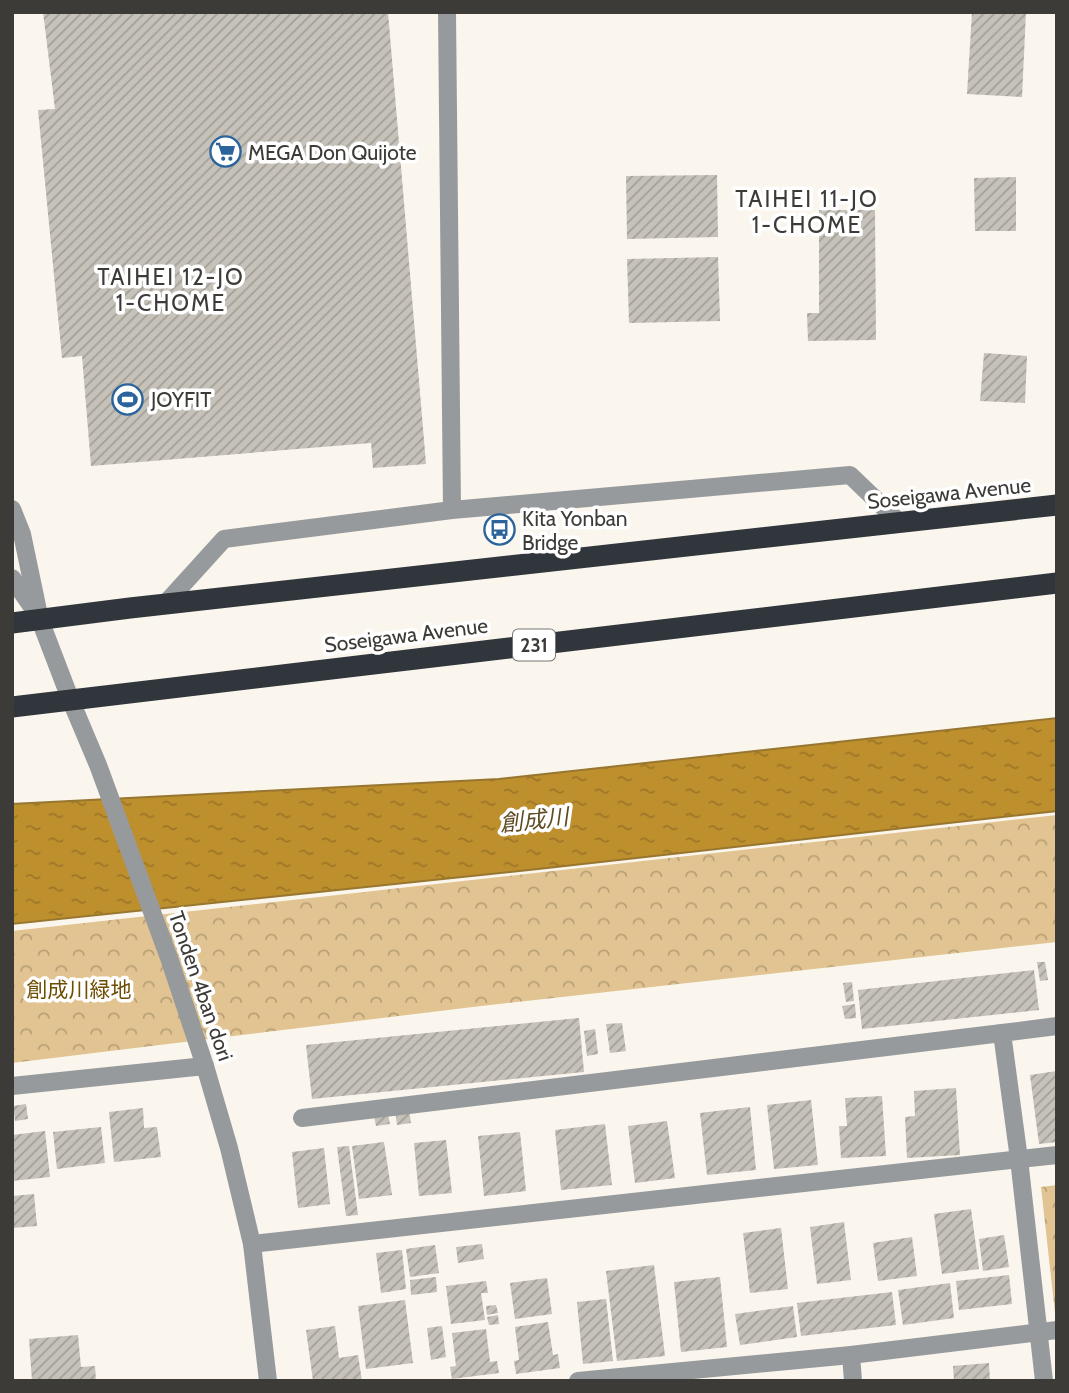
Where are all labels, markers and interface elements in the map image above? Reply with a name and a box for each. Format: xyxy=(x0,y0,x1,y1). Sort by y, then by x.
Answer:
supermarket icon: MEGA Don Quijote xyxy=(208,135,242,169)
place label: MEGA Don Quijote xyxy=(248,140,417,166)
district label: TAIHEI 11-JO 1-CHOME xyxy=(735,185,879,239)
district label: TAIHEI 12-JO 1-CHOME xyxy=(97,263,245,317)
sports icon: JOYFIT xyxy=(111,382,145,416)
place label: JOYFIT xyxy=(150,387,211,412)
street label: Soseigawa Avenue xyxy=(866,472,1032,514)
place label: Kita Yonban Bridge xyxy=(522,506,628,555)
bus stop icon: Kita Yonban Bridge xyxy=(482,513,516,547)
street label: Soseigawa Avenue xyxy=(323,613,489,657)
road number: 231 xyxy=(513,630,555,660)
water label: 創成川 xyxy=(498,802,573,838)
street label: Tonden 4ban dori xyxy=(164,908,238,1064)
park label: 創成川緑地 xyxy=(27,977,132,1002)

